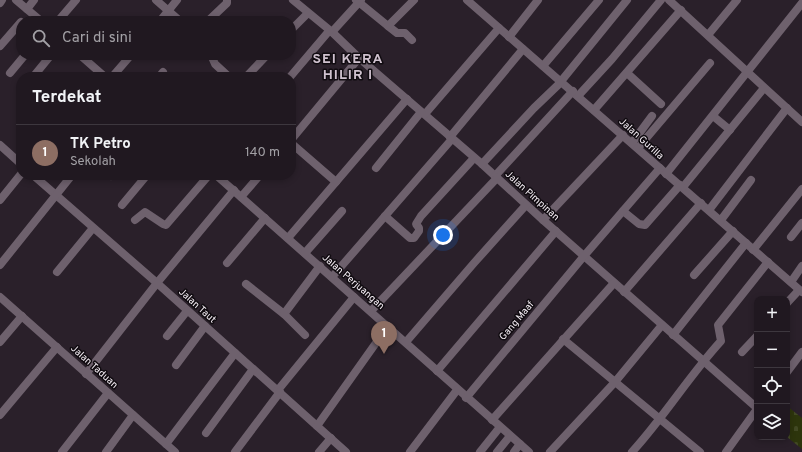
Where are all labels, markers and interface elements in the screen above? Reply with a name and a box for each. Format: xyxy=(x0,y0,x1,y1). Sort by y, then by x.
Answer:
search box xyxy=(16,16,296,60)
icon: search xyxy=(30,27,52,49)
text: Cari di sini xyxy=(62,29,132,48)
district label: SEI KERA HILIR I xyxy=(313,51,384,84)
text: Terdekat xyxy=(32,87,101,109)
street label: Jalan Gurilla xyxy=(616,115,666,163)
text: TK Petro xyxy=(70,135,131,154)
text: 1 xyxy=(42,145,48,161)
text: 140 m xyxy=(245,145,280,161)
text: Sekolah xyxy=(70,154,116,170)
street label: Jalan Pimpinan xyxy=(502,168,562,224)
your location xyxy=(433,225,453,245)
street label: Jalan Perjuangan xyxy=(319,251,387,313)
street label: Jalan Taut xyxy=(175,286,219,326)
map controls xyxy=(754,296,790,440)
button: + xyxy=(754,296,790,332)
street label: Gang Maaf xyxy=(497,298,538,343)
pin: 1 xyxy=(371,321,397,354)
button: − xyxy=(754,332,790,368)
street label: Jalan Taduan xyxy=(68,342,120,392)
button: locate xyxy=(754,368,790,404)
button: layers xyxy=(754,404,790,440)

